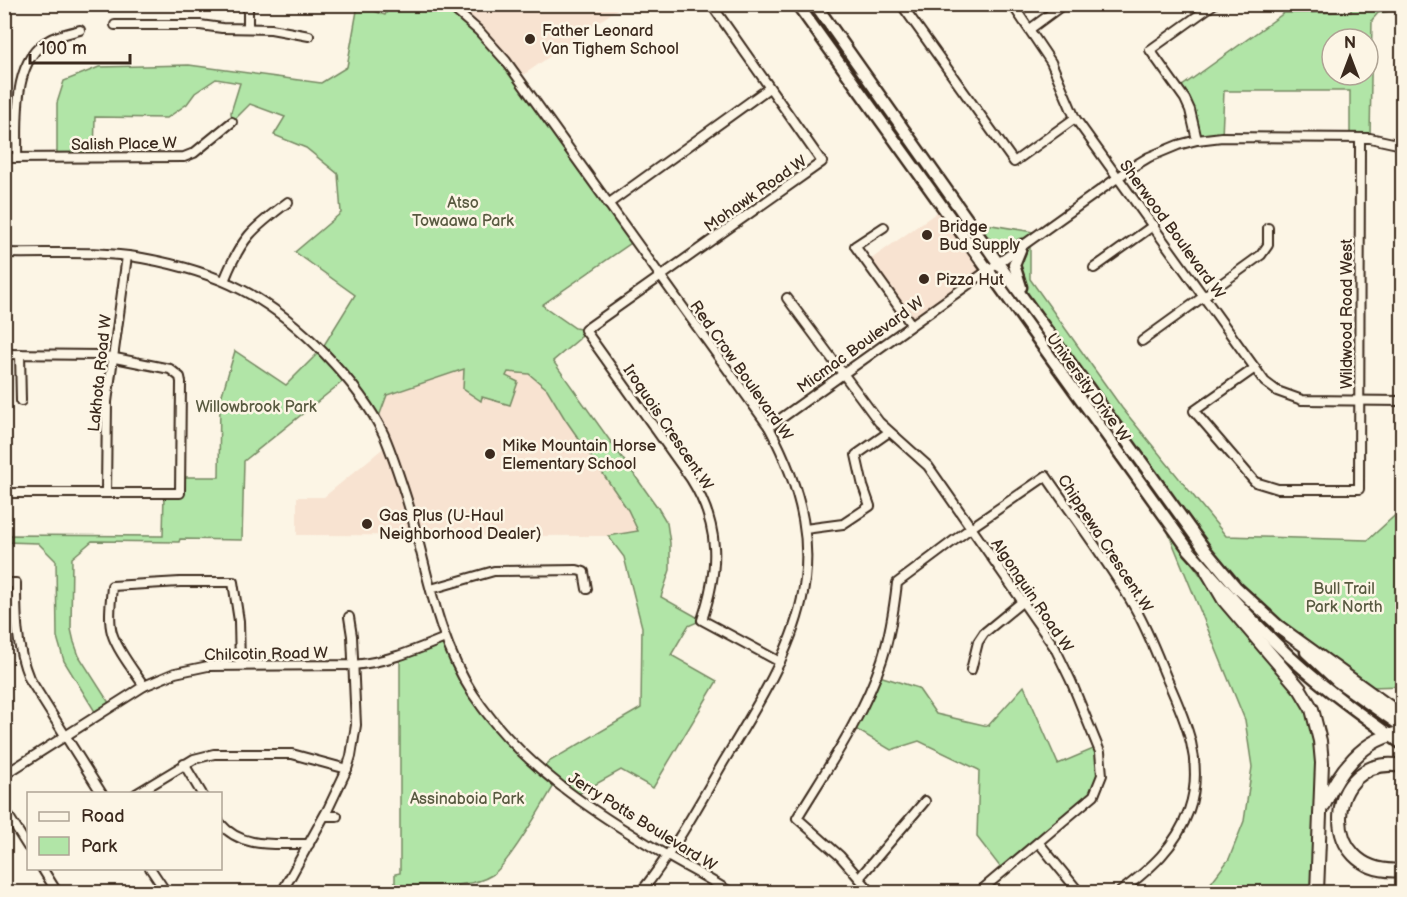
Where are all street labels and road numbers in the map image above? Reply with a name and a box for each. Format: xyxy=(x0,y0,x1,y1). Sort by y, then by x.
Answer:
street label: Salish Place W xyxy=(71,134,178,155)
street label: Mohawk Road W xyxy=(701,152,811,237)
street label: Sherwood Boulevard W xyxy=(1115,157,1229,303)
street label: Wildwood Road West xyxy=(1338,239,1357,389)
street label: Micmac Boulevard W xyxy=(794,293,928,398)
street label: Red Crow Boulevard W xyxy=(685,297,796,445)
street label: Lakhota Road W xyxy=(85,313,116,433)
street label: University Drive W xyxy=(1042,330,1134,446)
street label: Iroquois Crescent W xyxy=(619,361,717,495)
street label: Chippewa Crescent W xyxy=(1053,471,1157,617)
street label: Algonquin Road W xyxy=(987,535,1077,657)
street label: Chilcotin Road W xyxy=(204,644,328,665)
street label: Jerry Potts Boulevard W xyxy=(564,769,720,876)

